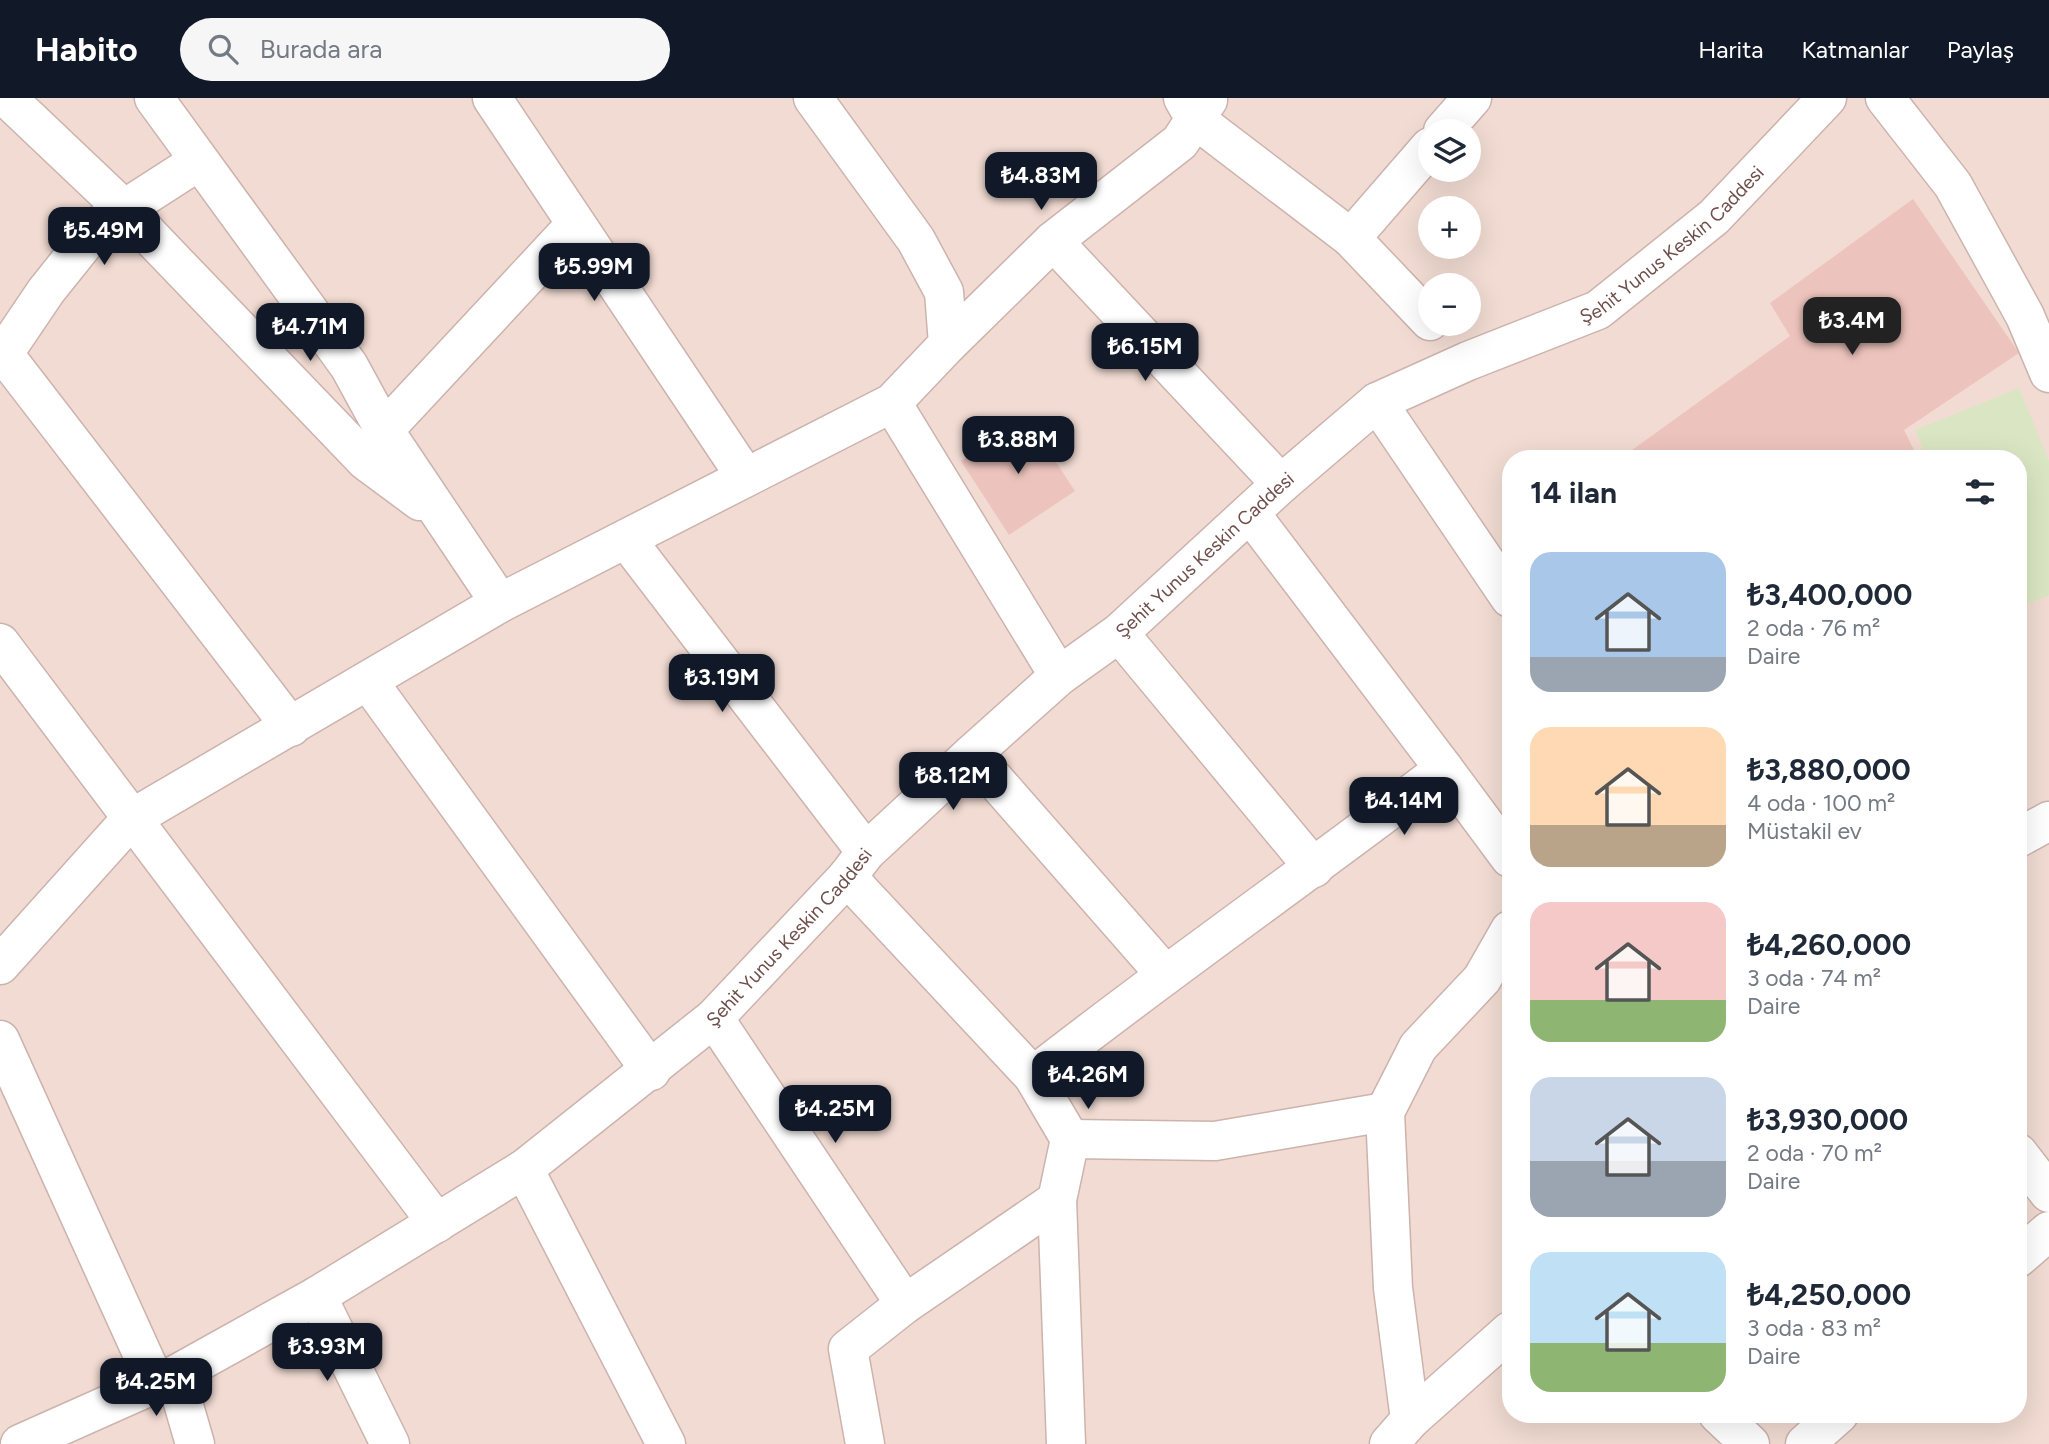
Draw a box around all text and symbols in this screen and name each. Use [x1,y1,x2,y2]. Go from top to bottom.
search box [180,18,670,81]
text: Habito [35,30,138,69]
icon: search [204,30,242,68]
text: Burada ara [260,33,382,65]
text: Harita [1698,35,1763,64]
text: Katmanlar [1801,35,1909,64]
text: Paylaş [1947,35,2014,64]
map controls [1418,119,1481,336]
button: layers [1418,119,1481,182]
pin: ₺4.83M [984,152,1098,212]
text: ₺4.83M [1001,161,1081,189]
street label: Şehit Yunus Keskin Caddesi [1576,161,1769,328]
button: + [1418,196,1481,259]
pin: ₺5.49M [47,208,161,267]
text: ₺5.49M [64,216,144,244]
pin: ₺5.99M [537,244,651,303]
text: ₺5.99M [555,252,633,280]
button: − [1418,273,1481,336]
pin: ₺3.4M [1803,298,1901,357]
pin: ₺4.71M [253,303,367,363]
text: ₺3.4M [1819,306,1885,334]
text: ₺4.71M [272,312,348,340]
pin: ₺6.15M [1088,324,1202,383]
text: ₺6.15M [1108,332,1182,360]
pin: ₺3.88M [961,416,1075,476]
text: ₺3.88M [978,425,1058,453]
street label: Şehit Yunus Keskin Caddesi [1111,467,1299,643]
icon: filters [1961,473,1999,511]
text: 14 ilan [1530,474,1617,511]
text: ₺3,400,000 [1747,576,1912,613]
icon: home [1586,580,1670,664]
text: 2 oda · 76 m² [1747,614,1880,642]
text: Daire [1747,642,1800,670]
pin: ₺3.19M [665,654,779,714]
text: ₺3.19M [685,663,759,691]
text: ₺3,880,000 [1747,751,1911,788]
pin: ₺8.12M [896,752,1010,812]
icon: home [1586,755,1670,839]
text: ₺8.12M [915,761,991,789]
pin: ₺4.14M [1347,778,1461,837]
text: ₺4.14M [1365,786,1443,814]
text: 4 oda · 100 m² [1747,789,1895,817]
text: Müstakil ev [1747,817,1862,845]
street label: Şehit Yunus Keskin Caddesi [702,844,877,1032]
text: ₺4,260,000 [1747,926,1911,963]
icon: home [1586,930,1670,1014]
text: 3 oda · 74 m² [1747,964,1881,992]
text: Daire [1747,992,1800,1020]
pin: ₺4.26M [1031,1052,1145,1111]
text: ₺4.26M [1048,1060,1128,1088]
pin: ₺4.25M [778,1086,892,1145]
text: ₺4.25M [795,1094,875,1122]
text: ₺3,930,000 [1747,1101,1908,1138]
icon: home [1586,1105,1670,1189]
text: 2 oda · 70 m² [1747,1139,1882,1167]
text: Daire [1747,1167,1800,1195]
text: ₺4,250,000 [1747,1276,1911,1313]
icon: home [1586,1280,1670,1364]
text: 3 oda · 83 m² [1747,1314,1881,1342]
pin: ₺3.93M [270,1324,384,1383]
text: ₺3.93M [288,1332,366,1360]
text: Daire [1747,1342,1800,1370]
pin: ₺4.25M [99,1358,213,1418]
text: ₺4.25M [116,1367,196,1395]

